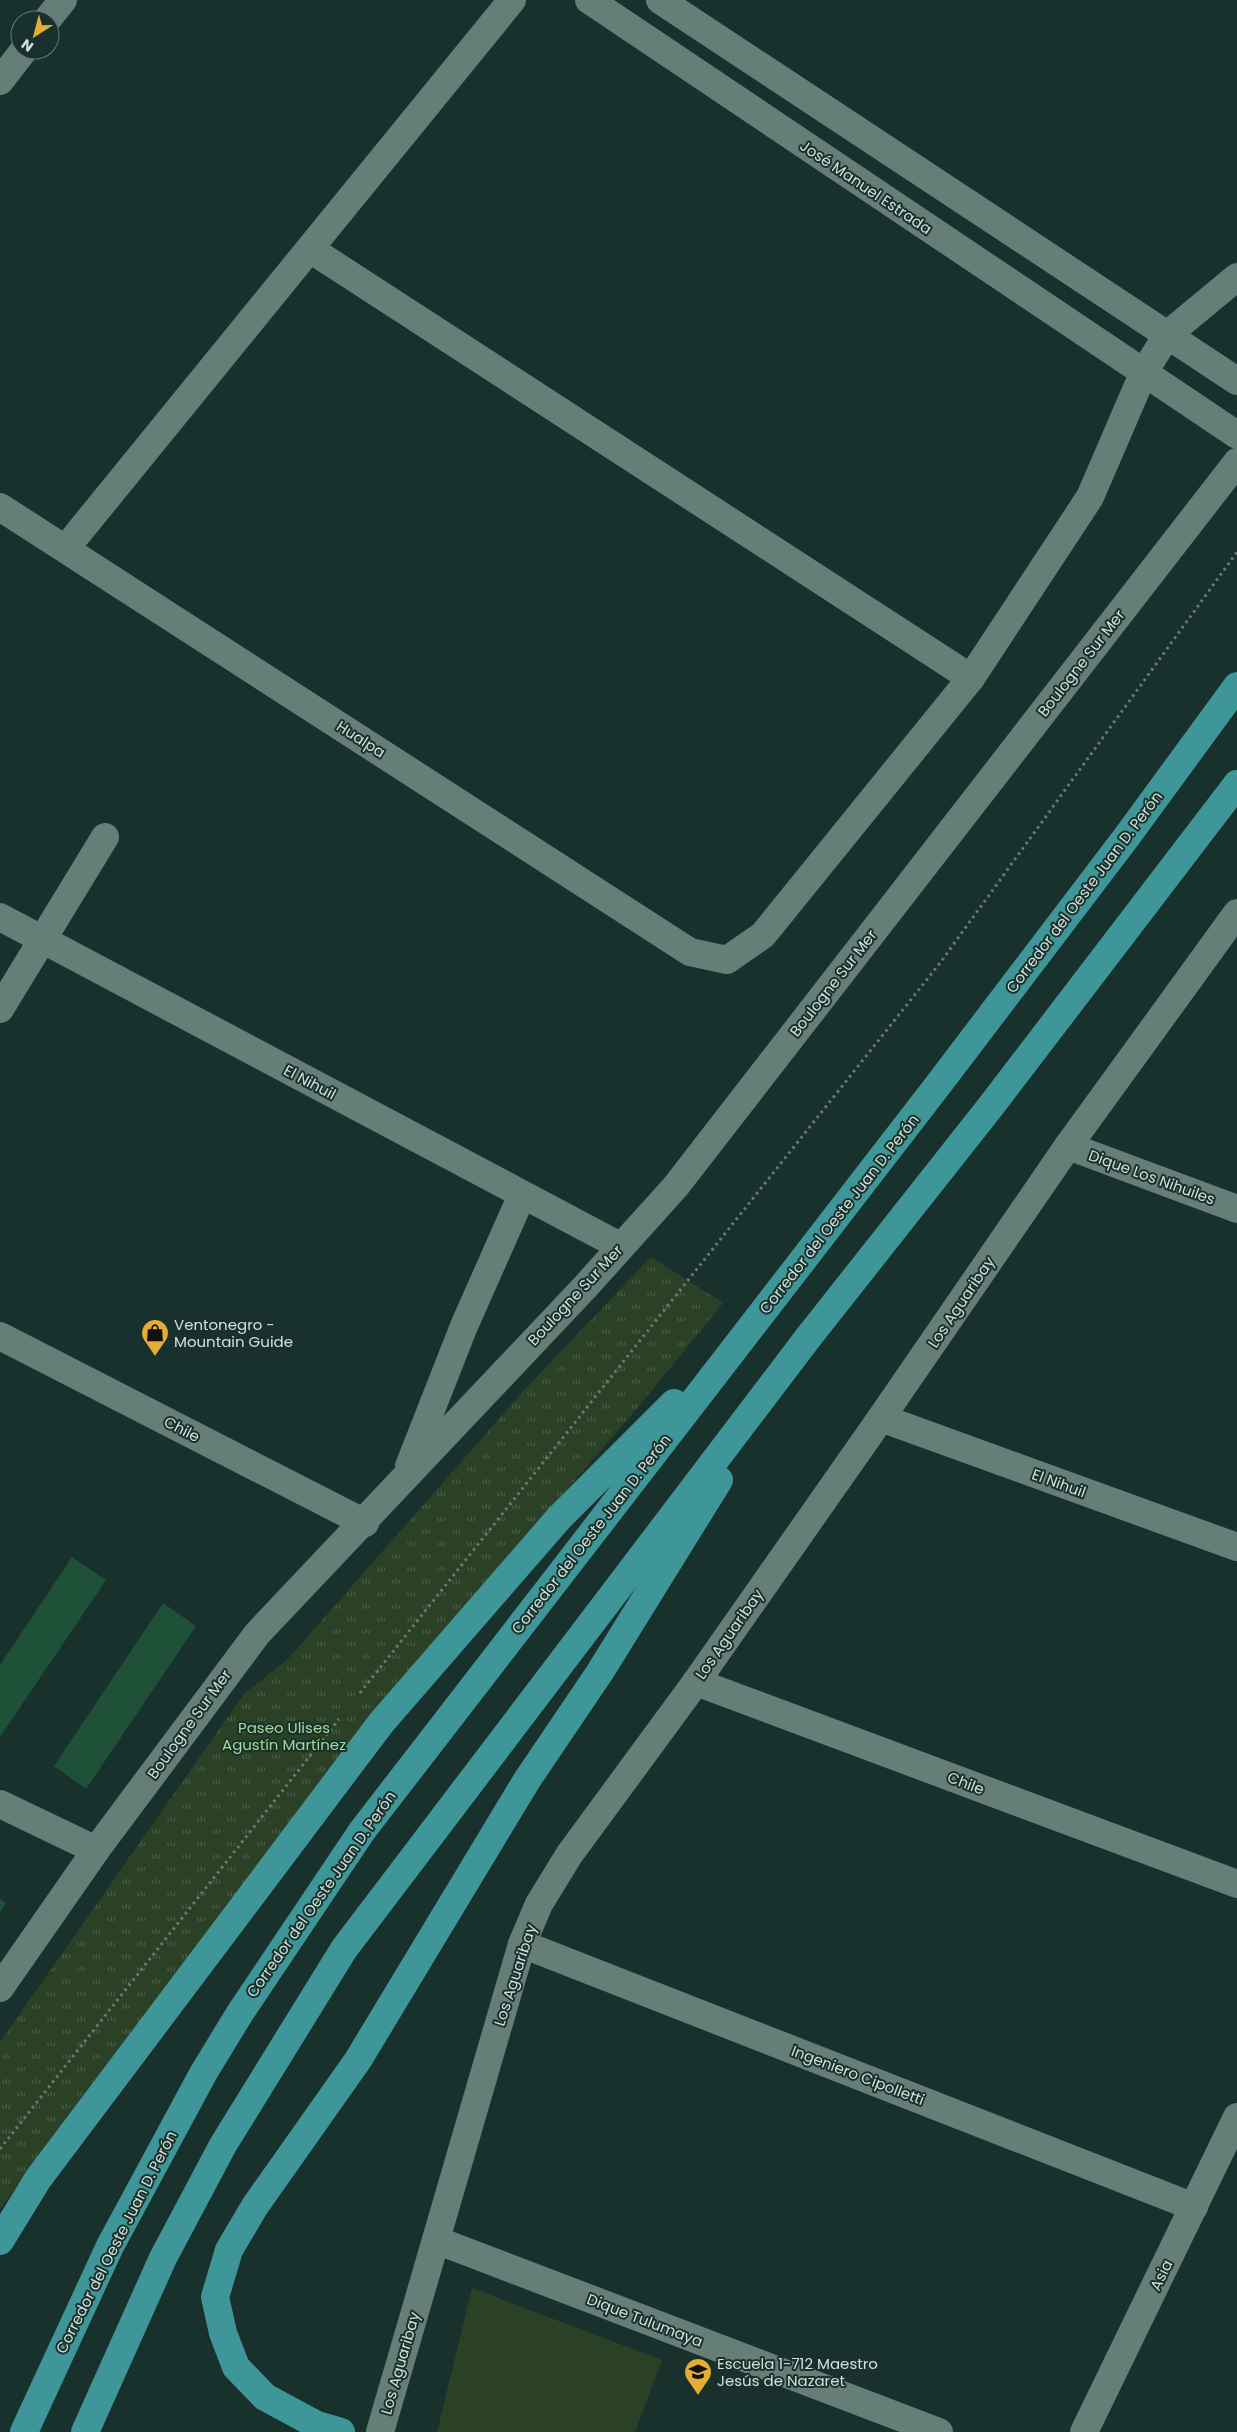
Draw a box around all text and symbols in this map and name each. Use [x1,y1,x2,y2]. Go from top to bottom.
north arrow [10,10,60,60]
text: N [17,34,37,57]
street label: José Manuel Estrada [796,135,936,239]
street label: Boulogne Sur Mer [1033,605,1130,721]
street label: Hualpa [333,715,389,763]
street label: Corredor del Oeste Juan D. Perón [1001,787,1167,997]
street label: Boulogne Sur Mer [785,925,882,1041]
street label: El Nihuil [280,1060,340,1104]
street label: Corredor del Oeste Juan D. Perón [754,1110,924,1318]
street label: Dique Los Nihuiles [1086,1144,1218,1210]
street label: Boulogne Sur Mer [523,1240,627,1350]
street label: Los Aguaribay [923,1252,1000,1352]
place label: Ventonegro - Mountain Guide [174,1314,293,1352]
shop icon: Ventonegro - Mountain Guide [140,1318,170,1357]
street label: Chile [160,1411,204,1447]
street label: Corredor del Oeste Juan D. Perón [506,1430,676,1638]
street label: El Nihuil [1029,1464,1089,1502]
street label: Los Aguaribay [690,1584,768,1683]
street label: Boulogne Sur Mer [142,1665,236,1783]
park label: Paseo Ulises Agustín Martínez [222,1717,346,1755]
street label: Chile [945,1766,987,1800]
street label: Corredor del Oeste Juan D. Perón [241,1787,401,2001]
street label: Los Aguaribay [489,1921,542,2029]
street label: Ingeniero Cipolletti [788,2040,928,2110]
street label: Corredor del Oeste Juan D. Perón [50,2127,182,2357]
street label: Asia [1145,2256,1177,2294]
street label: Dique Tulumaya [584,2288,706,2352]
street label: Los Aguaribay [375,2309,425,2417]
place label: Escuela 1-712 Maestro Jesús de Nazaret [717,2353,878,2391]
school or university icon: Escuela 1-712 Maestro Jesús de Nazaret [683,2357,713,2396]

